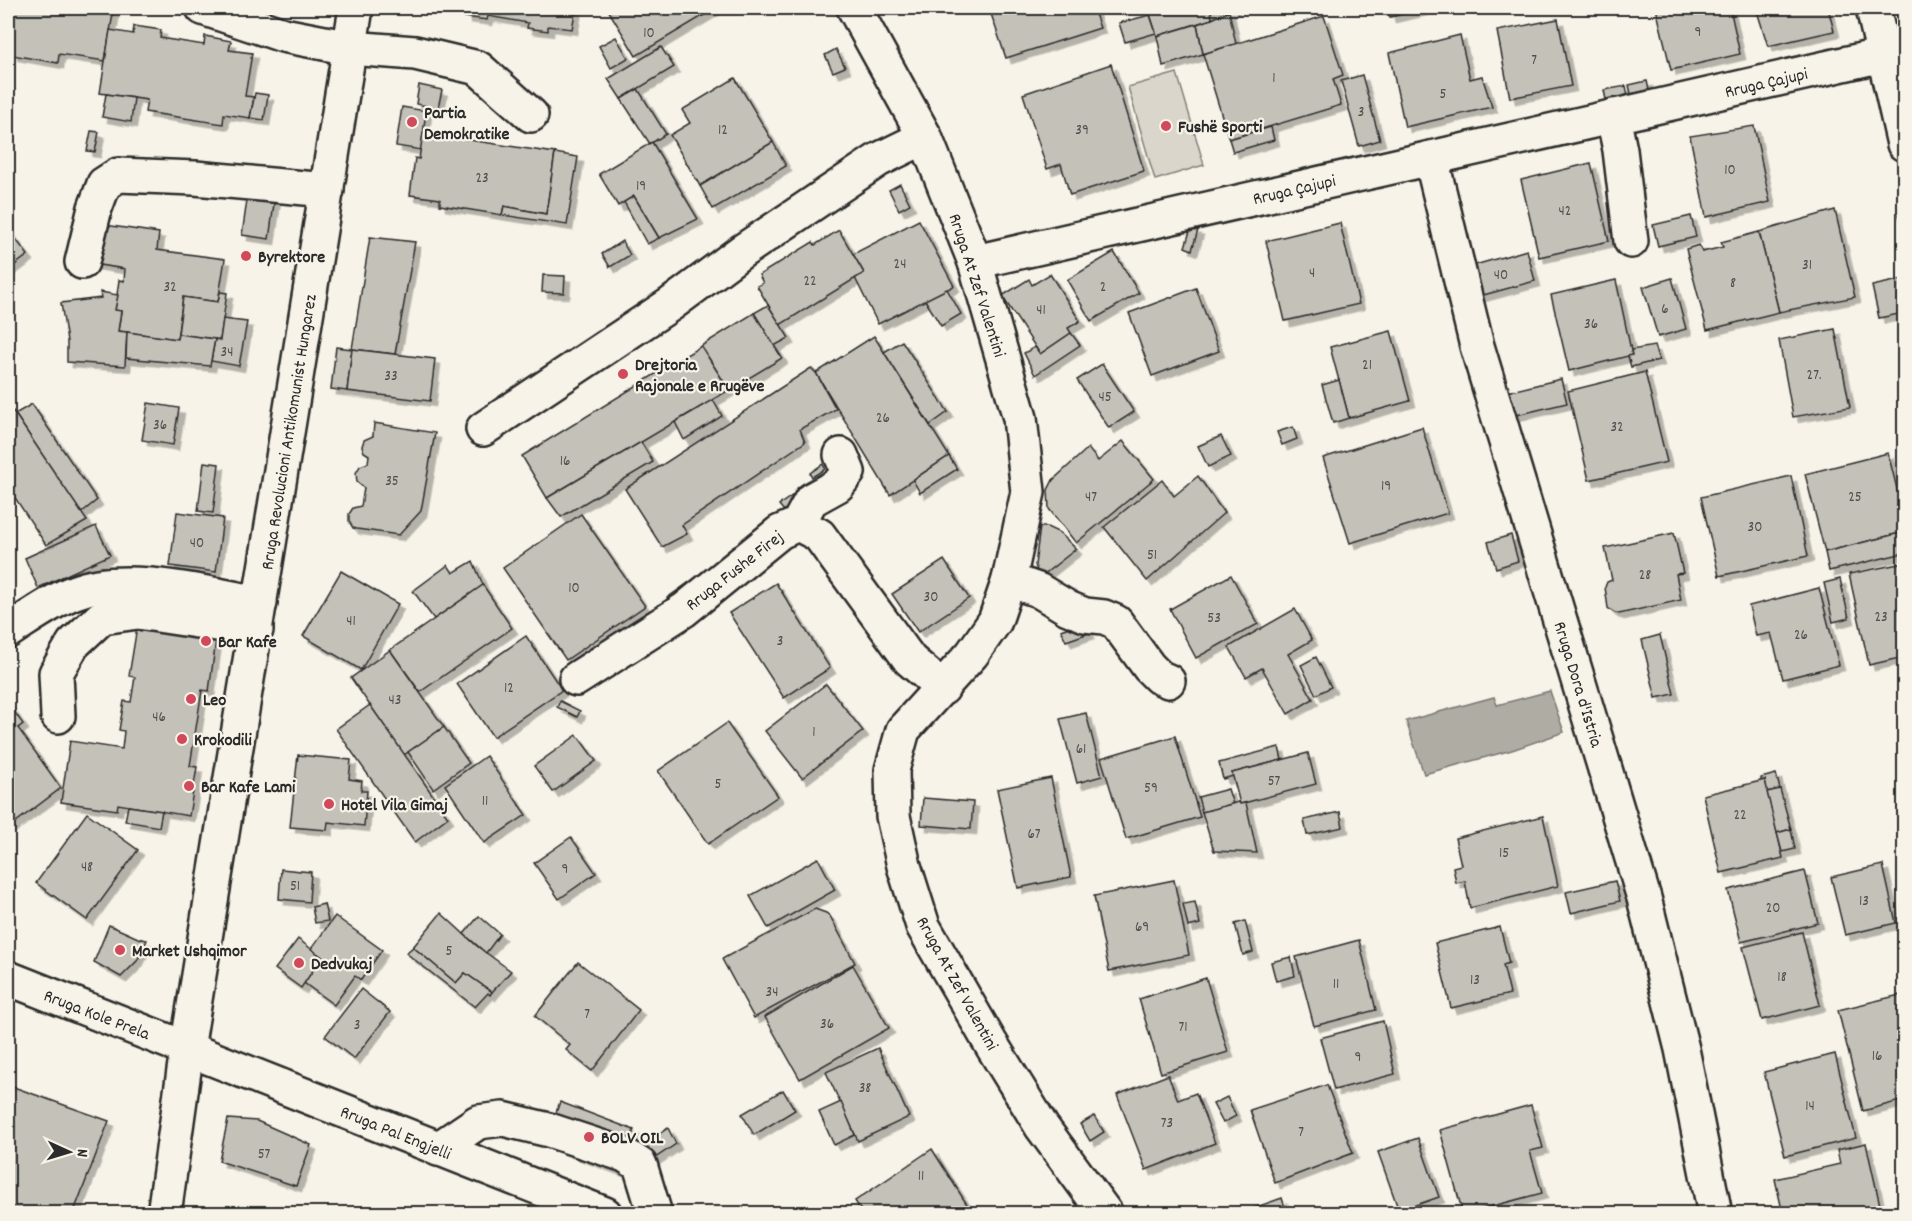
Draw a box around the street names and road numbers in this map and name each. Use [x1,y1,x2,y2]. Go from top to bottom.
street label: Rruga Çajupi [1723,63,1811,106]
street label: Rruga Çajupi [1251,170,1339,213]
street label: Rruga At Zef Valentini [941,211,1011,361]
street label: Rruga Revolucioni Antikomunist Hungarez [256,293,325,572]
street label: Rruga Fushe Firej [681,526,790,618]
street label: Rruga Dora d'Istria [1546,619,1608,751]
street label: Rruga At Zef Valentini [909,913,1003,1056]
street label: Rruga Kole Prela [39,985,153,1048]
street label: Rruga Pal Engjelli [336,1101,454,1168]

